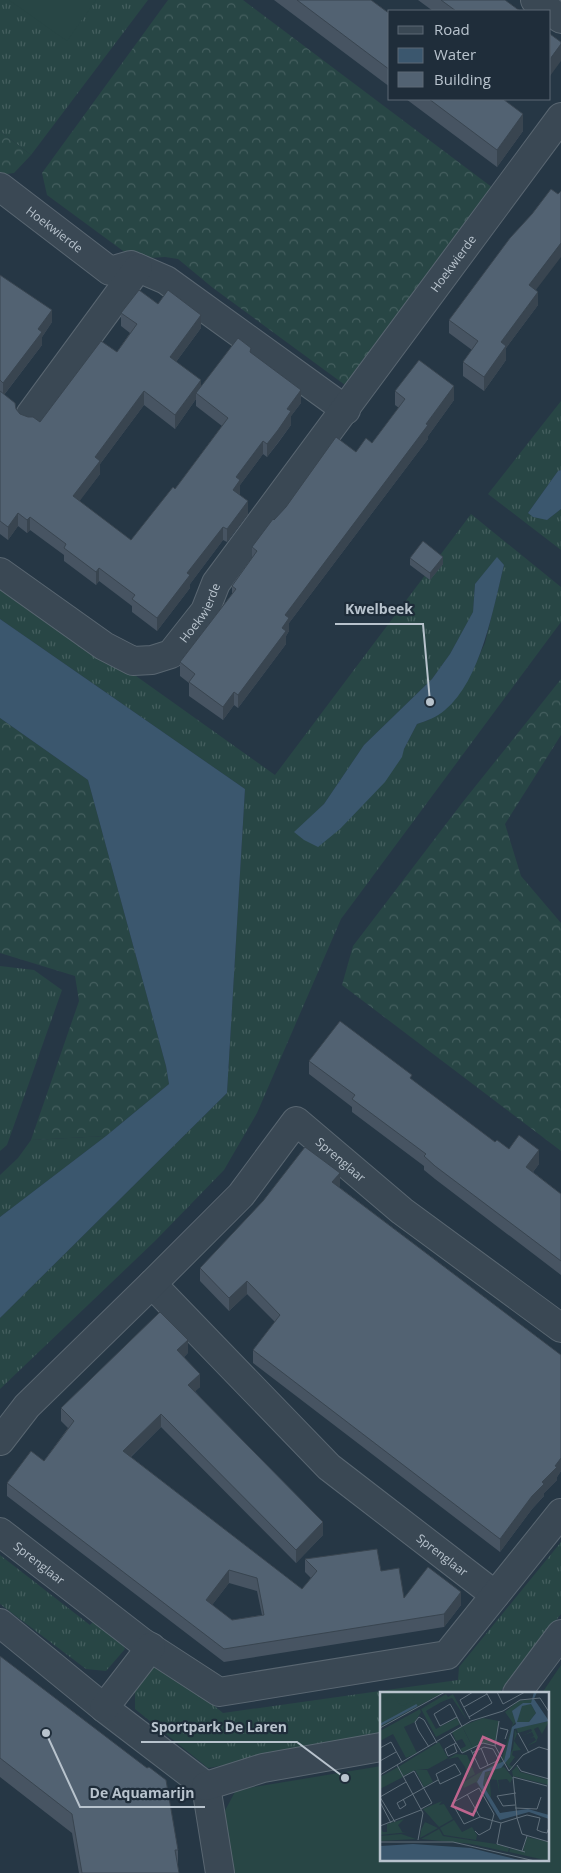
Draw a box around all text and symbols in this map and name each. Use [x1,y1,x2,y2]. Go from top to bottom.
legend [388,10,551,100]
text: Road [434,19,470,39]
text: Water [434,44,476,64]
text: Building [434,69,491,89]
street label: Hoekwierde [23,202,87,256]
street label: Hoekwierde [426,231,480,295]
street label: Hoekwierde [175,580,224,646]
callout: Kwelbeek [335,595,423,624]
text: Kwelbeek [345,599,413,618]
street label: Sprenglaar [312,1133,370,1185]
street label: Sprenglaar [413,1529,472,1580]
street label: Sprenglaar [10,1537,69,1588]
inset map [380,1692,548,1860]
callout: Sportpark De Laren [141,1713,297,1742]
text: Sportpark De Laren [151,1717,287,1736]
callout: De Aquamarijn [80,1778,205,1807]
text: De Aquamarijn [90,1783,194,1802]

